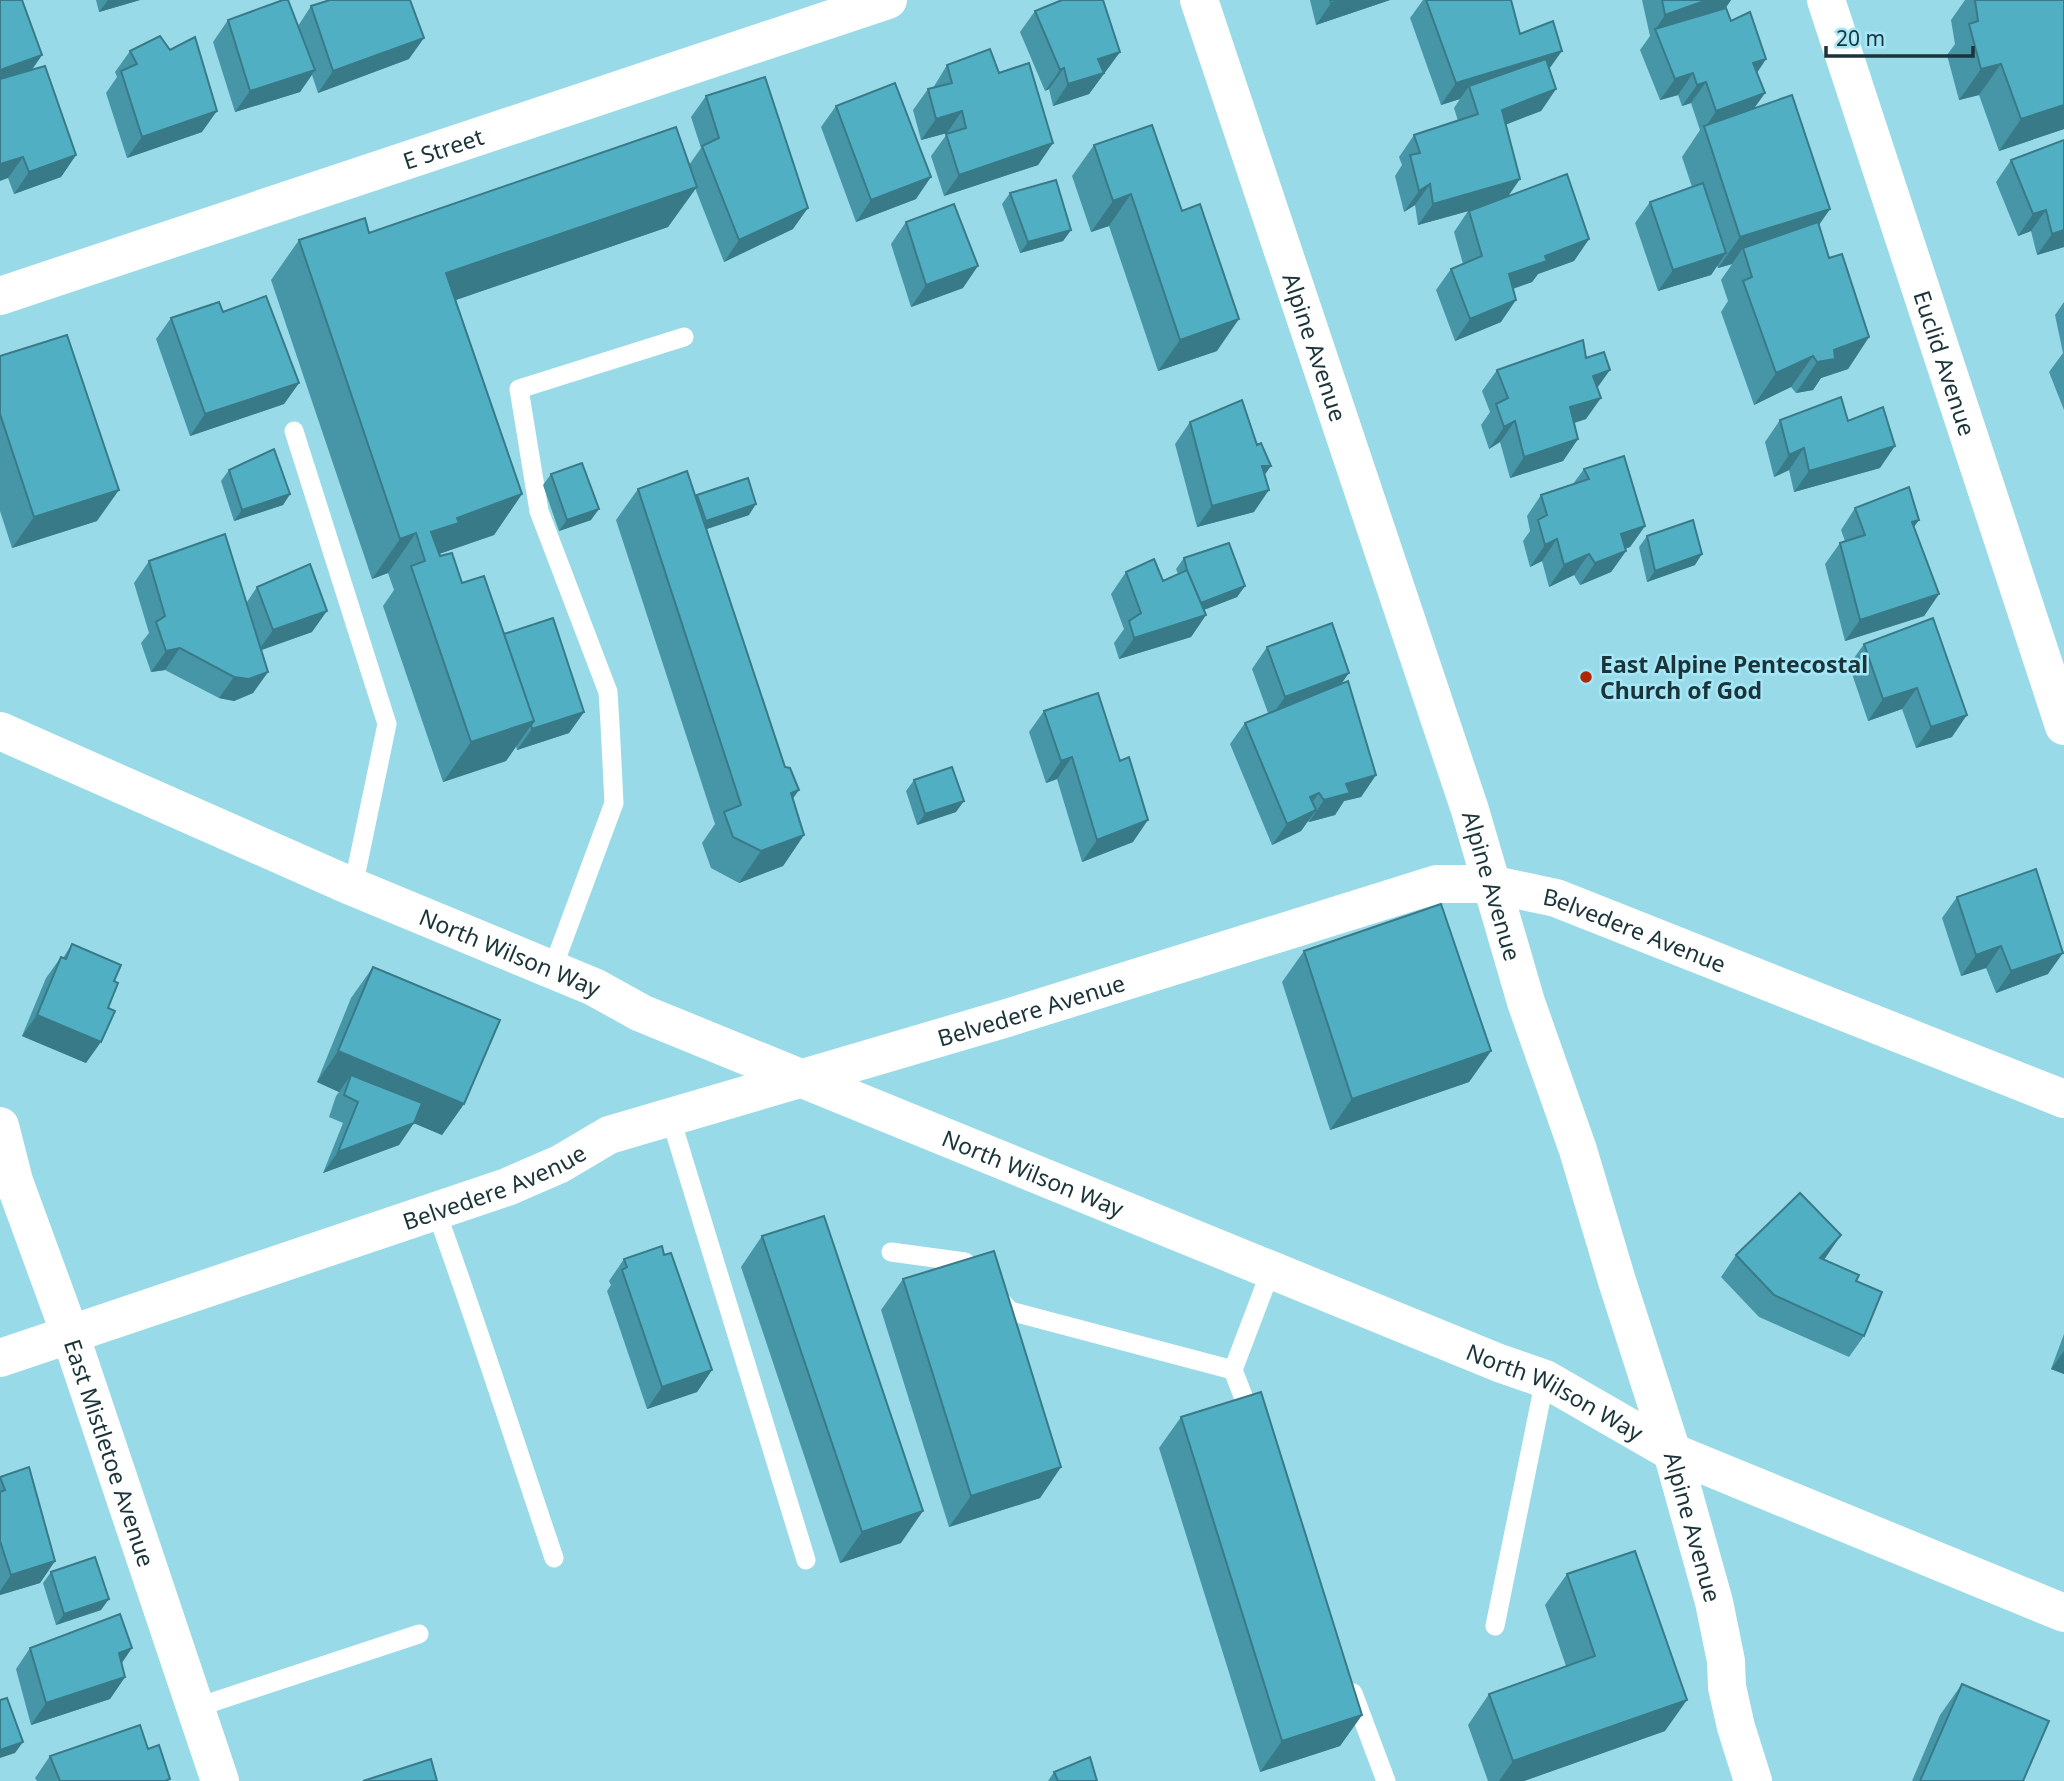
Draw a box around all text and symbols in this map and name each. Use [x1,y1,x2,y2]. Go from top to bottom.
scale bar [1826,14,1973,58]
text: 20 m [1836,24,1885,52]
street label: E Street [399,120,487,177]
street label: Alpine Avenue [1275,269,1355,426]
street label: Euclid Avenue [1906,286,1984,440]
place label: East Alpine Pentecostal Church of God [1600,648,1868,706]
marker: East Alpine Pentecostal Church of God [1578,669,1594,685]
street label: Alpine Avenue [1455,807,1529,964]
street label: Belvedere Avenue [1540,880,1731,980]
street label: North Wilson Way [415,900,606,1004]
street label: Belvedere Avenue [934,966,1129,1054]
street label: North Wilson Way [937,1122,1129,1224]
street label: Belvedere Avenue [398,1136,592,1237]
street label: East Mistletoe Avenue [57,1335,163,1571]
street label: North Wilson Way [1462,1335,1649,1448]
street label: Alpine Avenue [1657,1448,1729,1606]

